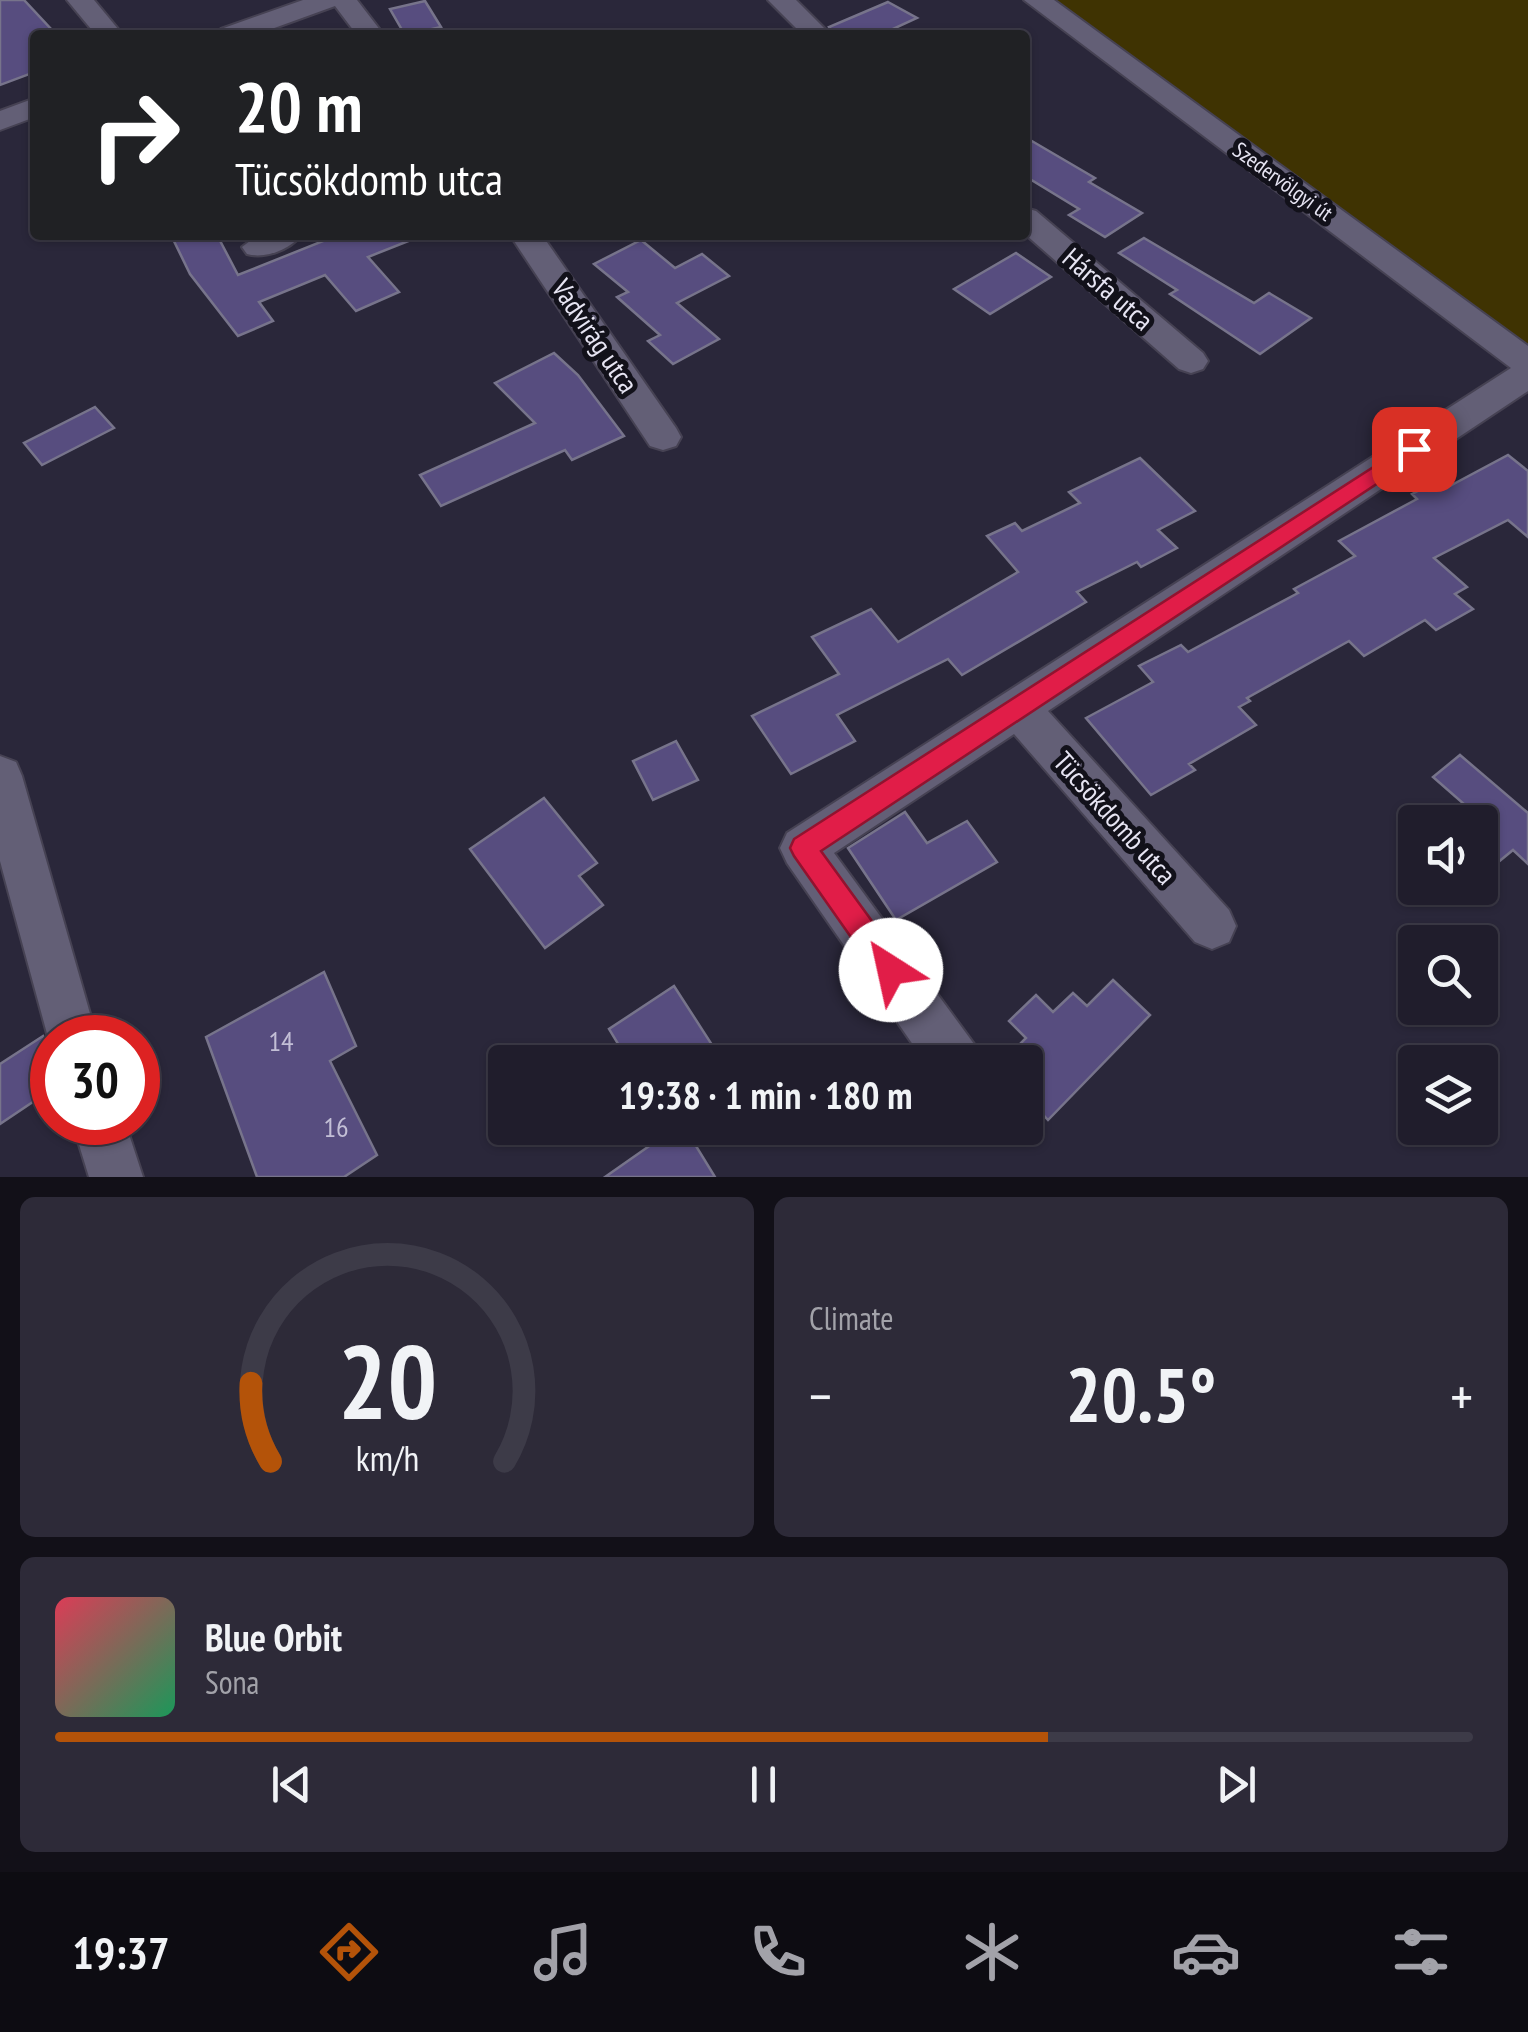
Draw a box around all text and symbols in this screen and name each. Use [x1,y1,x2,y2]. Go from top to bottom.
text: 20 m [235,61,363,151]
icon: right [70,70,200,200]
street label: Szedervölgyi út [1228,135,1338,227]
text: Tücsökdomb utca [235,149,503,207]
street label: Hársfa utca [1055,239,1161,338]
street label: Vadvirág utca [543,271,647,400]
pin [1372,407,1457,492]
icon: arrive [1387,422,1442,477]
street label: Tücsökdomb utca [1046,743,1185,892]
map controls [1398,805,1498,1145]
button: sound [1398,805,1498,905]
position arrow [839,918,943,1022]
button: search [1398,925,1498,1025]
speed limit sign: 30 [30,1015,160,1145]
house number: 14 [268,1022,294,1059]
button: layers [1398,1045,1498,1145]
text: 19:38 · 1 min · 180 m [619,1070,912,1119]
house number: 16 [323,1108,349,1145]
text: Climate [809,1297,893,1339]
text: 20 [337,1313,437,1448]
text: 20.5° [1066,1346,1216,1443]
text: − [809,1360,832,1431]
text: + [1450,1360,1473,1431]
text: km/h [355,1435,419,1481]
text: Blue Orbit [205,1612,342,1661]
text: Sona [205,1661,259,1703]
icon: previous [264,1757,319,1812]
icon: pause [736,1757,791,1812]
icon: next [1209,1757,1264,1812]
icon: directions [314,1917,384,1987]
icon: music [528,1917,598,1987]
icon: phone [743,1917,813,1987]
icon: climate [957,1917,1027,1987]
icon: car [1171,1917,1241,1987]
icon: filters [1386,1917,1456,1987]
text: 19:37 [72,1923,170,1981]

